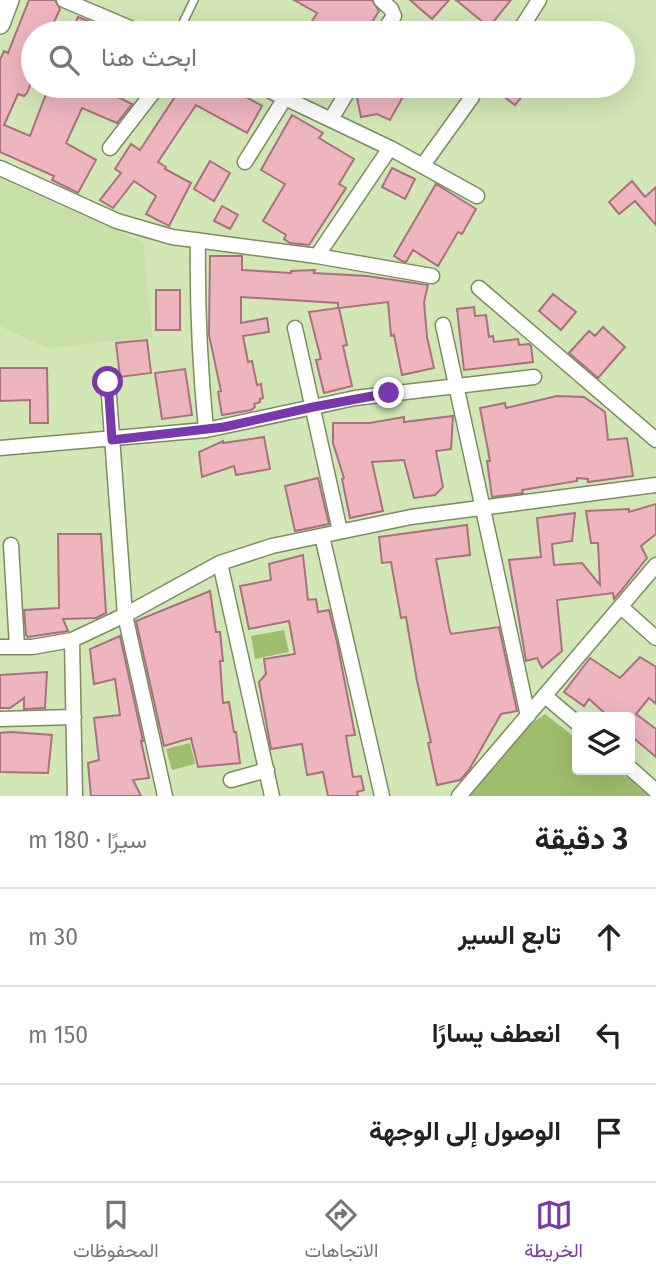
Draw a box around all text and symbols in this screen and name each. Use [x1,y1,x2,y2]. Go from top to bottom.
search box [21,21,635,98]
icon: search [45,41,83,79]
text: ابحث هنا [101,42,197,73]
route start [92,366,123,397]
route end [373,377,404,408]
map controls [572,712,635,775]
button: layers [572,712,635,775]
text: 3 دقيقة [535,821,628,857]
text: سيرًا · 180 m [28,826,147,854]
icon: ahead [590,918,628,956]
text: تابع السير [458,920,561,951]
text: 30 m [28,923,78,951]
icon: left [590,1016,628,1054]
text: انعطف يسارًا [432,1018,561,1049]
text: 150 m [28,1021,88,1049]
icon: arrive [590,1114,628,1152]
text: الوصول إلى الوجهة [369,1116,561,1147]
tab: المحفوظات [73,1196,159,1267]
tab: الاتجاهات [305,1196,378,1267]
tab: الخريطة [524,1196,583,1267]

